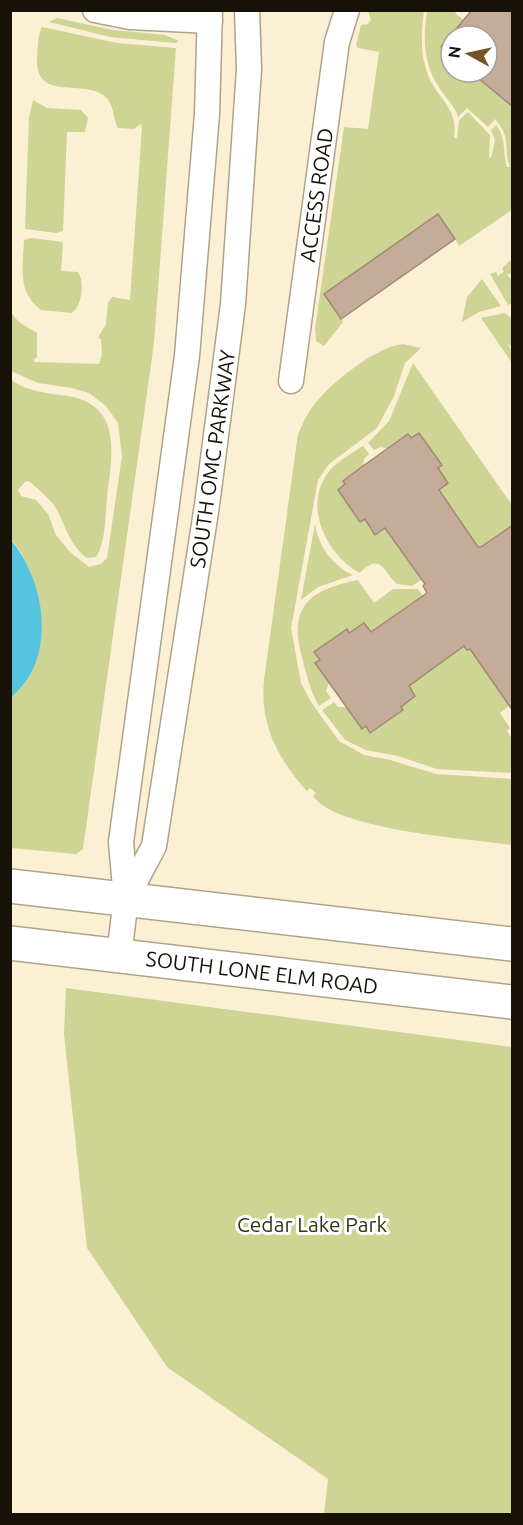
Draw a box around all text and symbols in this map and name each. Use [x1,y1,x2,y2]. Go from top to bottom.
north arrow [439,24,499,84]
text: N [444,45,464,59]
street label: ACCESS ROAD [295,126,337,264]
street label: SOUTH OMC PARKWAY [185,348,239,570]
street label: SOUTH LONE ELM ROAD [144,946,380,998]
park label: Cedar Lake Park [237,1212,387,1236]

